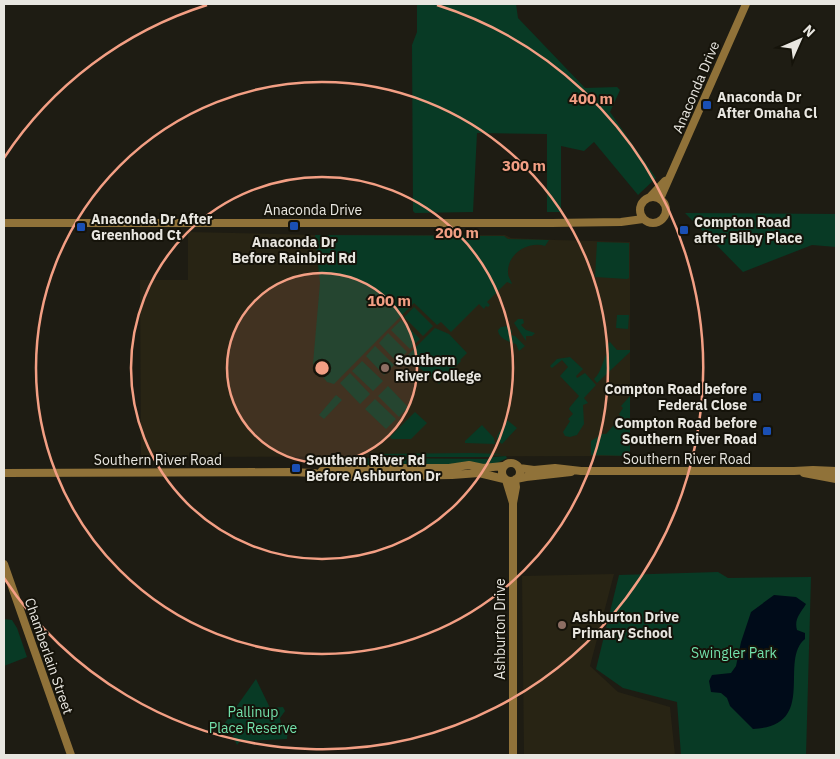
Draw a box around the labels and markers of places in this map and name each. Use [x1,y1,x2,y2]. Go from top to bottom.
place label: Anaconda Dr After Omaha Cl [717,88,817,122]
marker: Anaconda Dr After Omaha Cl [701,99,713,111]
place label: Anaconda Dr After Greenhood Ct [91,210,213,244]
place label: Compton Road after Bilby Place [694,213,802,247]
marker: Anaconda Dr Before Rainbird Rd [288,220,300,232]
marker: Anaconda Dr After Greenhood Ct [75,221,87,233]
marker: Compton Road after Bilby Place [678,224,690,236]
place label: Anaconda Dr Before Rainbird Rd [232,233,356,267]
place label: Southern River College [395,351,482,385]
centre of rings [313,359,331,377]
marker: Southern River College [379,362,391,374]
place label: Compton Road before Federal Close [605,380,747,414]
marker: Compton Road before Federal Close [751,391,763,403]
place label: Compton Road before Southern River Road [615,414,757,448]
marker: Compton Road before Southern River Road [761,425,773,437]
place label: Southern River Rd Before Ashburton Dr [306,451,441,485]
marker: Southern River Rd Before Ashburton Dr [290,462,302,474]
place label: Ashburton Drive Primary School [572,608,679,642]
marker: Ashburton Drive Primary School [556,619,568,631]

